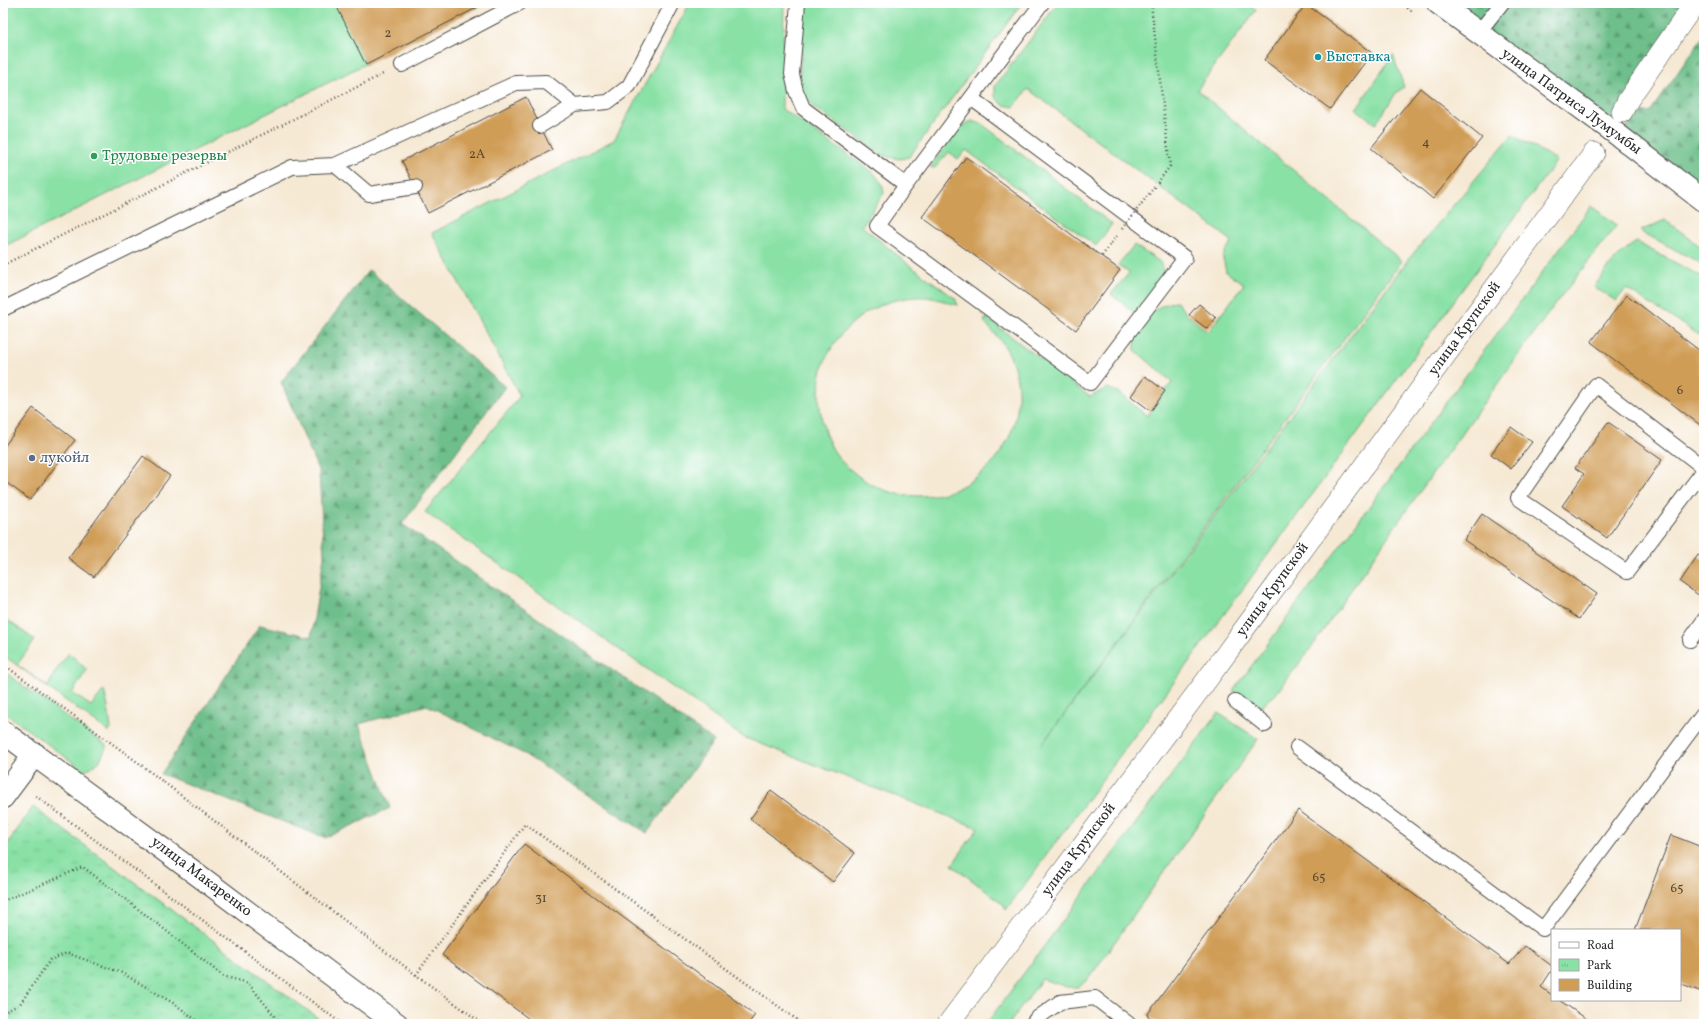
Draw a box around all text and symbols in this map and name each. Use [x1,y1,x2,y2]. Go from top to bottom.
house number: 2 [385,25,392,43]
street label: улица Патриса Лумумбы [1496,44,1646,160]
place label: Выставка [1326,47,1391,68]
marker: Выставка [1313,52,1323,62]
house number: 4 [1422,134,1430,152]
place label: Трудовые резервы [102,146,228,167]
house number: 2А [469,146,485,164]
marker: Трудовые резервы [89,151,99,161]
street label: улица Крупской [1424,278,1506,380]
house number: 6 [1677,382,1684,400]
place label: лукойл [40,448,89,469]
marker: лукойл [27,453,37,463]
street label: улица Крупской [1232,539,1314,641]
street label: улица Крупской [1037,799,1121,901]
street label: улица Макаренко [146,832,256,922]
house number: 65 [1313,869,1325,887]
house number: 65 [1671,880,1683,898]
house number: 31 [535,890,547,908]
legend [1551,929,1681,1001]
text: Road [1587,938,1614,954]
text: Park [1587,958,1612,974]
text: Building [1587,978,1632,994]

